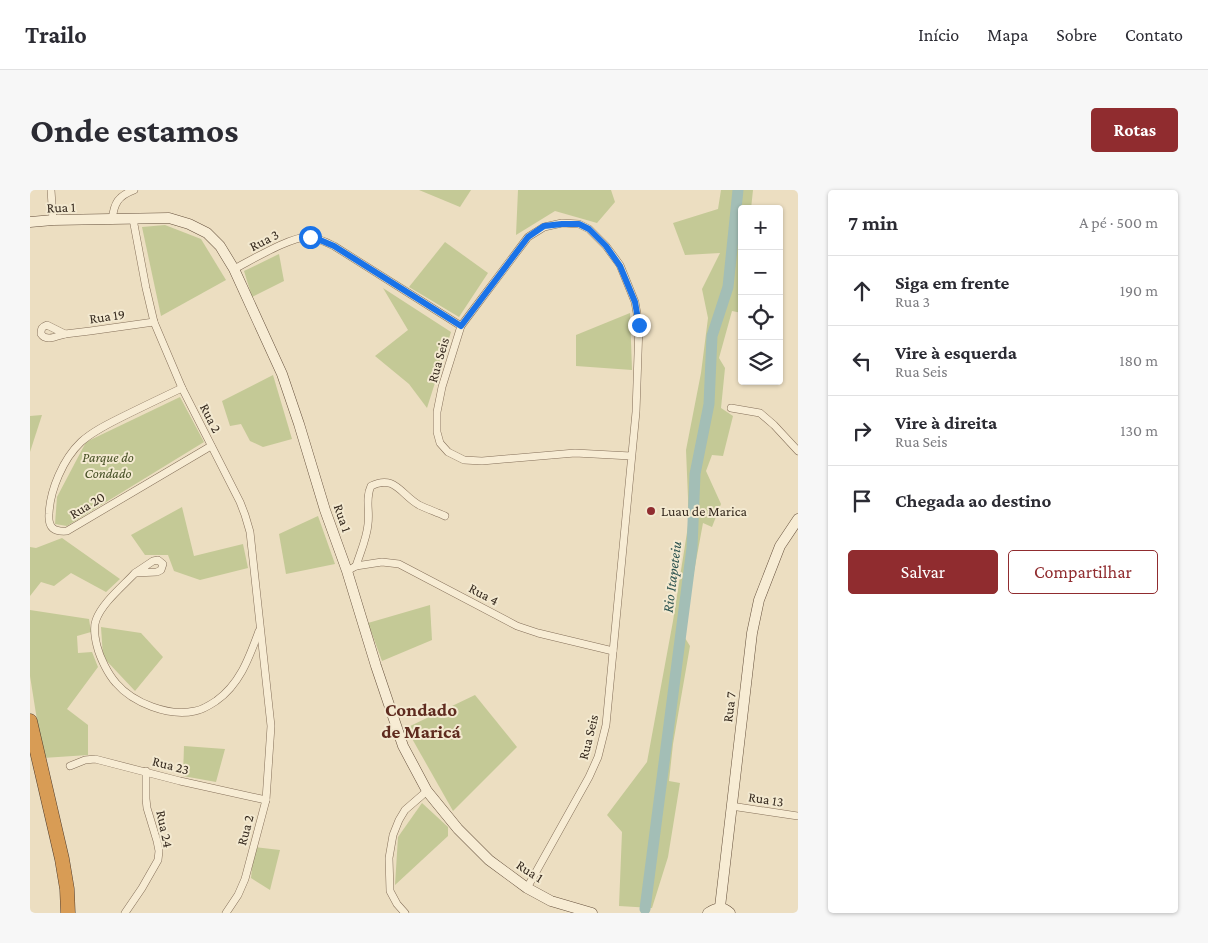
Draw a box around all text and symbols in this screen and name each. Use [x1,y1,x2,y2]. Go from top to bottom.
text: Trailo [25,21,87,48]
text: Início [918,25,959,45]
text: Mapa [987,25,1028,45]
text: Sobre [1056,25,1097,45]
text: Contato [1125,25,1183,45]
button: Rotas [1091,108,1178,152]
text: Onde estamos [30,111,239,150]
street label: Rua 1 [46,198,76,215]
map controls [738,205,783,385]
button: + [738,205,783,250]
text: 7 min [848,211,898,235]
text: A pé · 500 m [1079,214,1158,231]
street label: Rua 3 [247,226,281,254]
route start [299,226,322,249]
button: − [738,250,783,295]
text: Siga em frente [895,272,1009,293]
icon: ahead [848,277,876,305]
text: 190 m [1120,282,1158,299]
text: Rua 3 [895,293,930,310]
button: locate [738,295,783,340]
street label: Rua 19 [88,306,126,326]
route end [628,314,651,337]
street label: Rua Seis [424,336,452,384]
button: layers [738,340,783,385]
text: Vire à esquerda [895,342,1017,363]
icon: left [848,347,876,375]
text: 180 m [1119,352,1158,369]
text: Rua Seis [895,363,948,380]
street label: Rua 2 [197,401,225,436]
text: Vire à direita [895,412,997,433]
icon: right [848,417,876,445]
text: 130 m [1120,422,1158,439]
text: Rua Seis [895,433,948,450]
park label: Parque do Condado [82,449,134,481]
icon: arrive [848,487,876,515]
street label: Rua 20 [66,488,108,522]
text: Chegada ao destino [895,490,1051,511]
street label: Rua 1 [331,502,355,535]
place label: Luau de Marica [661,503,748,519]
marker: Luau de Marica [645,505,657,517]
water label: Rio Itapeteiu [660,540,685,614]
button: Salvar [848,550,998,594]
button: Compartilhar [1008,550,1158,594]
street label: Rua 4 [466,580,502,608]
street label: Rua 7 [719,690,739,723]
district label: Condado de Maricá [381,699,462,742]
street label: Rua Seis [575,713,601,761]
street label: Rua 23 [151,752,191,778]
street label: Rua 13 [747,788,785,810]
street label: Rua 24 [153,809,177,849]
street label: Rua 2 [233,813,257,847]
street label: Rua 1 [514,856,547,886]

